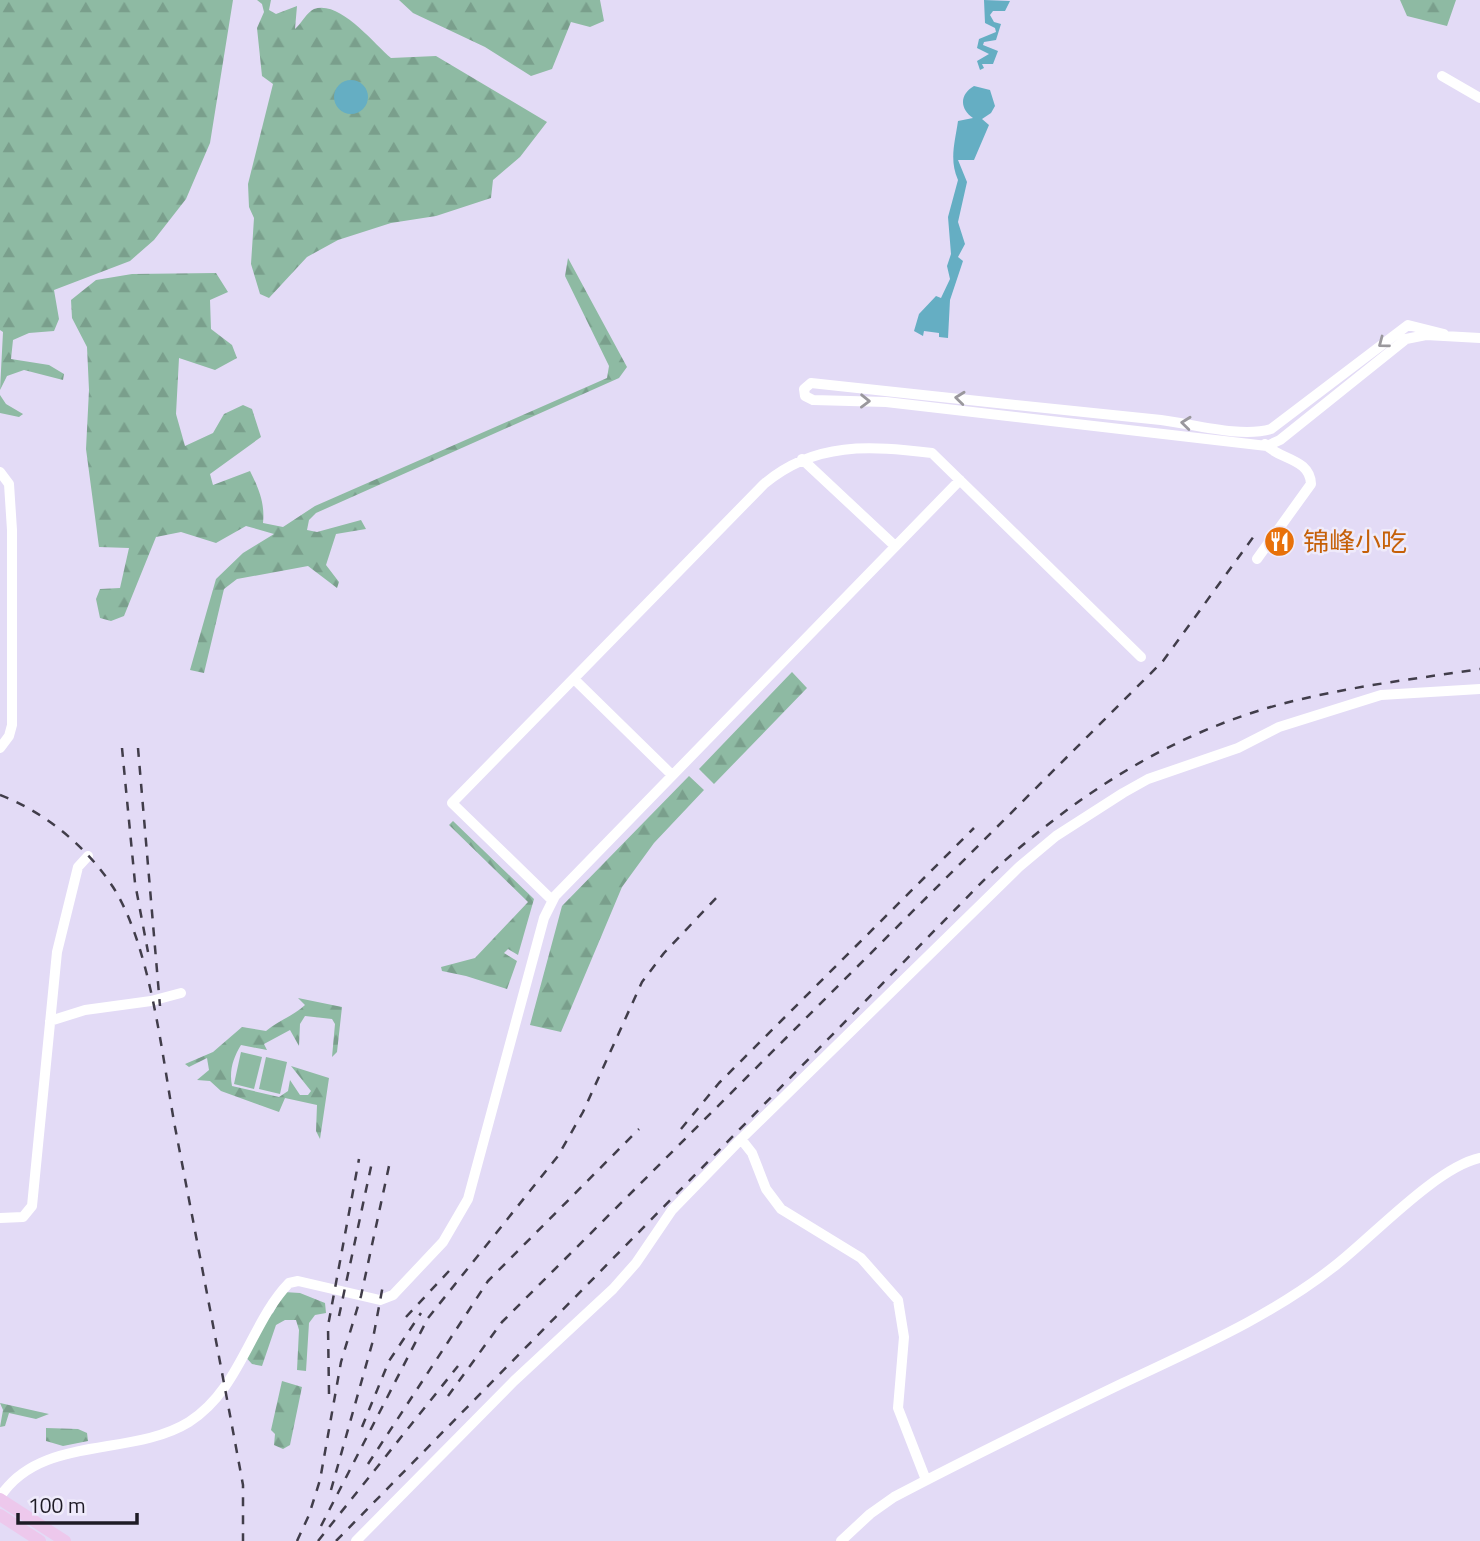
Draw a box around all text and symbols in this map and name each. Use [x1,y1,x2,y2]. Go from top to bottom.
one-way arrow [1378,334,1391,347]
one-way arrow [954,391,966,406]
one-way arrow [861,393,871,409]
one-way arrow [1180,416,1191,431]
place label: 锦峰小吃 [1303,522,1407,561]
restaurant icon: 锦峰小吃 [1263,524,1297,558]
scale bar [18,1482,136,1526]
text: 100 m [28,1489,85,1521]

